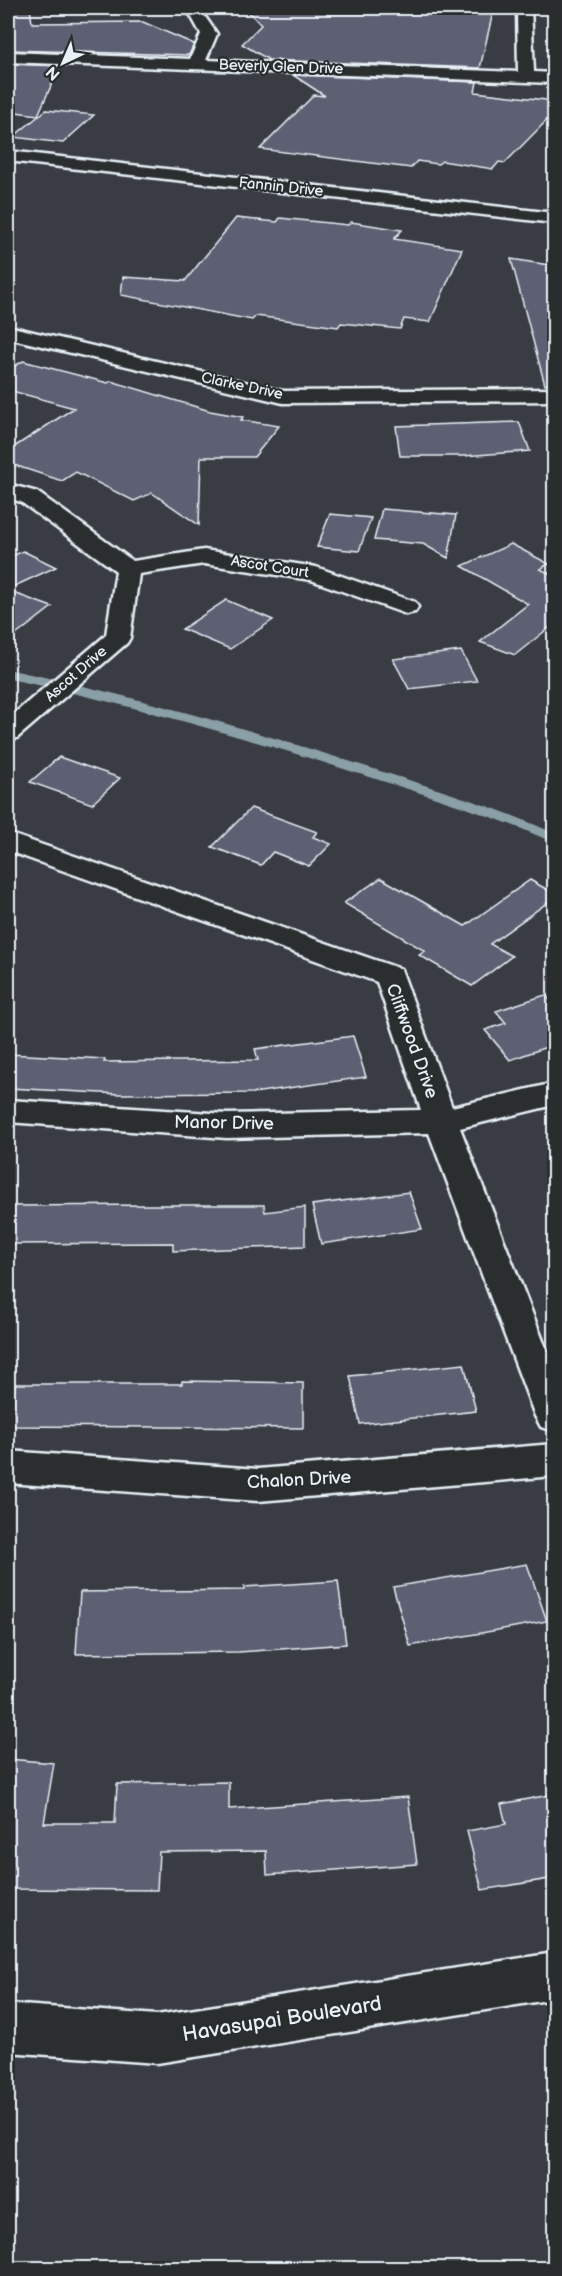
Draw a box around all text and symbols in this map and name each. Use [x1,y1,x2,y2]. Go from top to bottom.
north arrow [33,33,93,93]
street label: Beverly Glen Drive [218,55,344,79]
text: N [43,62,65,84]
street label: Fannin Drive [238,173,324,201]
street label: Clarke Drive [199,368,285,404]
street label: Ascot Court [230,551,311,583]
street label: Ascot Drive [41,642,111,706]
street label: Cliffwood Drive [381,981,443,1102]
street label: Manor Drive [174,1112,274,1134]
street label: Chalon Drive [246,1467,352,1493]
street label: Havasupai Boulevard [181,1991,383,2047]

